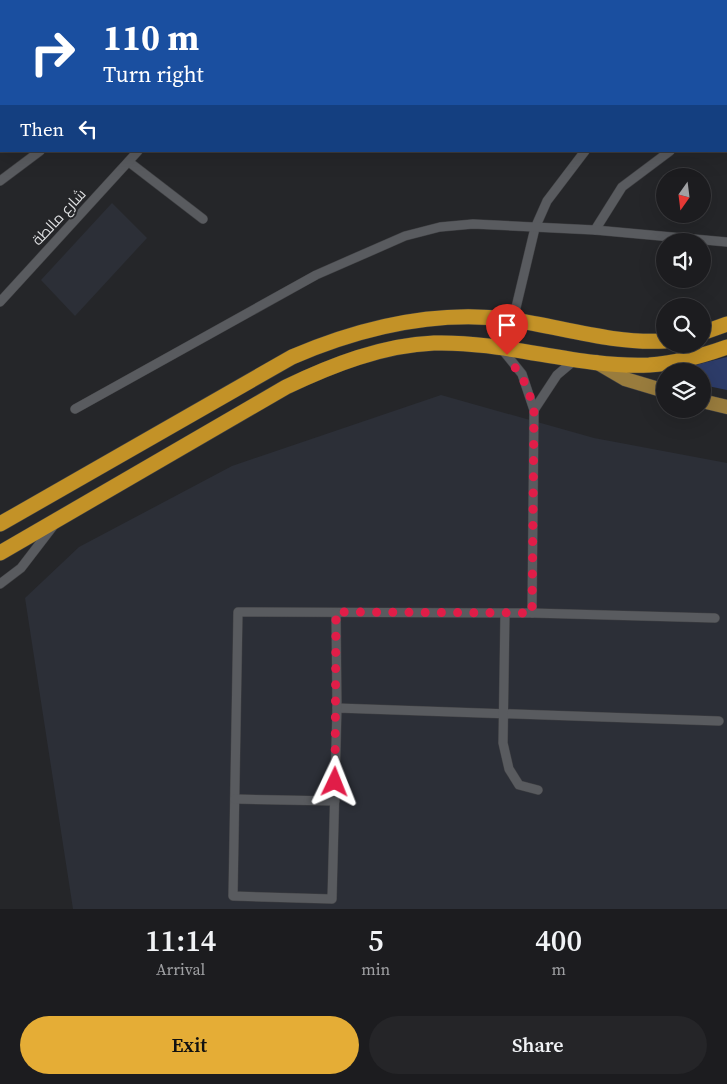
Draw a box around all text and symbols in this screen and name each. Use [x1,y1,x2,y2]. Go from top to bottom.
text: 110 m [103,14,199,62]
icon: right [20,20,85,85]
text: Turn right [103,59,204,89]
icon: left [74,115,102,143]
text: Then [20,116,64,142]
north arrow [656,168,711,222]
map controls [656,168,711,418]
street label: شارع مالطة [27,184,91,250]
button: sound [656,233,711,288]
button: search [656,298,711,353]
pin [486,304,528,355]
icon: arrive [493,311,521,339]
button: layers [656,363,711,418]
position arrow [308,755,360,807]
text: 11:14 [145,920,216,961]
text: 5 [368,920,384,961]
text: 400 [535,920,582,961]
text: Arrival [156,958,205,980]
text: min [361,958,390,980]
text: m [551,958,566,980]
button: Exit [20,1016,359,1074]
button: Share [369,1016,707,1074]

